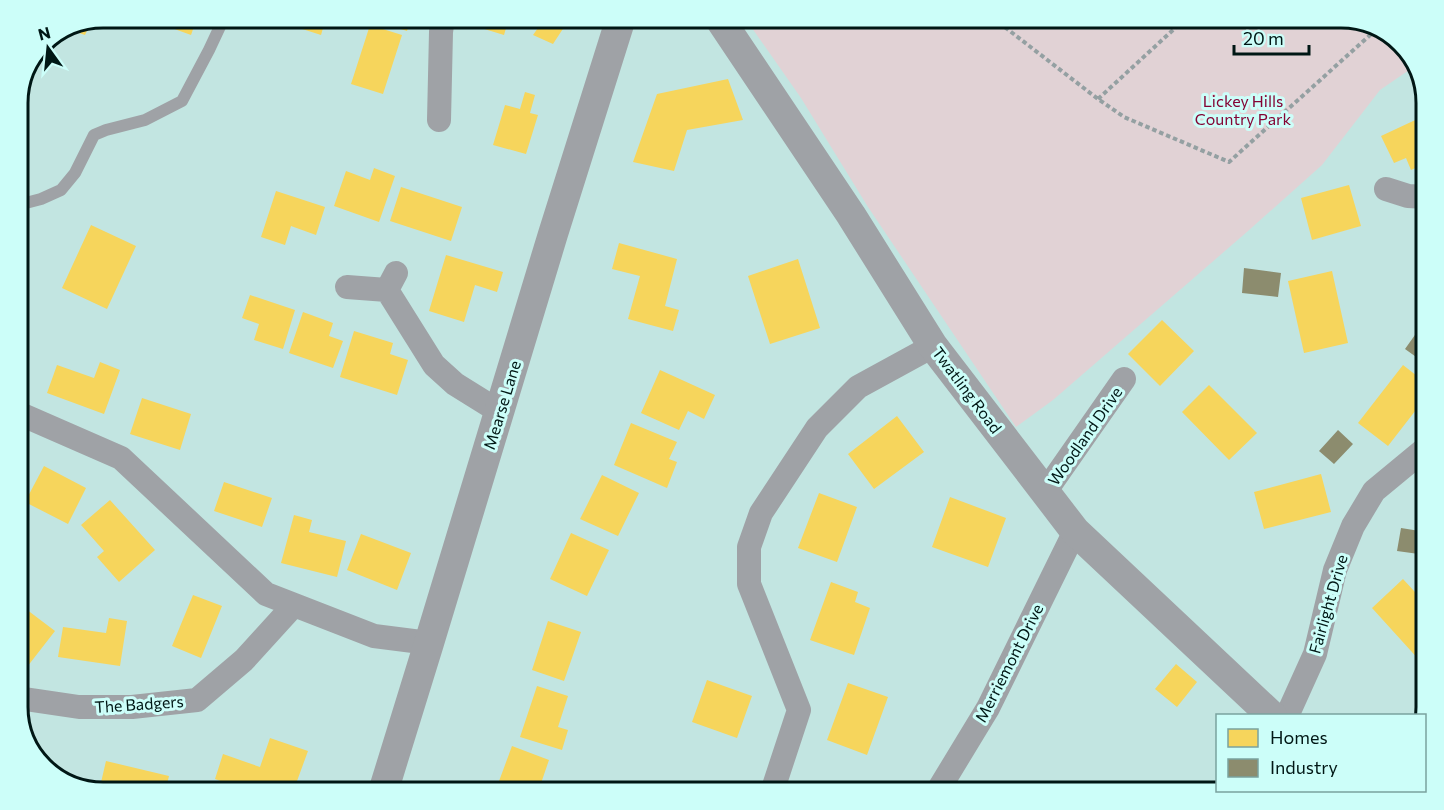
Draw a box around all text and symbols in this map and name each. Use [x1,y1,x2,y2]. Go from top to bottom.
north arrow [18,18,78,78]
scale bar [1234,18,1309,56]
text: N [36,22,52,44]
text: 20 m [1243,27,1284,49]
park label: Lickey Hills Country Park [1195,91,1292,128]
street label: Twatling Road [929,343,1006,437]
street label: Mearse Lane [479,358,524,452]
street label: Woodland Drive [1044,383,1126,489]
street label: Fairlight Drive [1304,552,1351,656]
street label: Merriemont Drive [971,601,1047,725]
street label: The Badgers [94,691,184,716]
legend [1216,714,1426,792]
text: Homes [1270,726,1328,748]
text: Industry [1270,756,1338,778]

